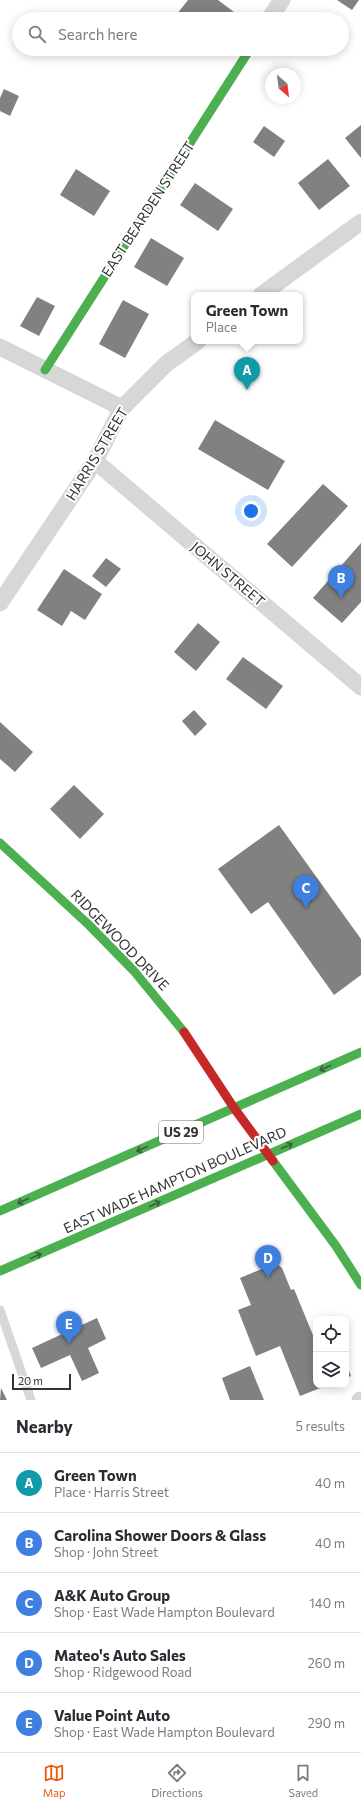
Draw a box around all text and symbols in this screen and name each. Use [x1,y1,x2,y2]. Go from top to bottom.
search box [12,12,349,56]
icon: search [26,23,48,45]
text: Search here [58,25,137,43]
north arrow [265,68,301,104]
street label: EAST BEARDEN STREET [97,138,198,280]
popup [191,292,303,344]
text: Green Town [206,301,288,319]
text: Place [206,319,237,335]
pin: A [234,357,260,390]
street label: HARRIS STREET [62,404,131,503]
your location [241,501,261,521]
street label: JOHN STREET [188,538,269,609]
pin: B [328,565,354,598]
pin: C [293,875,319,908]
street label: RIDGEWOOD DRIVE [68,886,173,994]
one-way arrow [320,1065,332,1072]
road number: US 29 [159,1121,203,1143]
street label: EAST WADE HAMPTON BOULEVARD [61,1122,289,1237]
one-way arrow [280,1142,292,1149]
one-way arrow [137,1145,149,1153]
one-way arrow [18,1197,30,1205]
one-way arrow [149,1200,161,1207]
pin: D [255,1245,281,1278]
one-way arrow [29,1252,41,1259]
pin: E [56,1311,82,1344]
map controls [313,1316,349,1388]
button: locate [313,1316,349,1352]
button: layers [313,1352,349,1388]
scale bar [12,1372,71,1391]
text: 20 m [18,1374,43,1387]
text: Nearby [16,1416,73,1437]
text: 5 results [295,1418,345,1434]
text: Green Town [54,1466,137,1484]
text: A [24,1475,34,1491]
text: 40 m [315,1475,345,1491]
text: Place · Harris Street [54,1484,169,1500]
text: Carolina Shower Doors & Glass [54,1526,266,1544]
text: B [25,1535,33,1551]
text: 40 m [315,1535,345,1551]
text: Shop · John Street [54,1544,158,1560]
text: A&K Auto Group [54,1586,170,1604]
text: C [25,1595,33,1611]
text: 140 m [309,1595,345,1611]
text: Shop · East Wade Hampton Boulevard [54,1604,275,1620]
text: Mateo's Auto Sales [54,1646,186,1664]
text: D [24,1655,34,1671]
text: 260 m [308,1655,345,1671]
text: Shop · Ridgewood Road [54,1664,192,1680]
text: Value Point Auto [54,1706,170,1724]
text: E [25,1715,33,1731]
text: 290 m [308,1715,345,1731]
text: Shop · East Wade Hampton Boulevard [54,1724,275,1740]
tab: Map [43,1762,66,1799]
tab: Directions [151,1762,203,1799]
tab: Saved [288,1762,318,1799]

